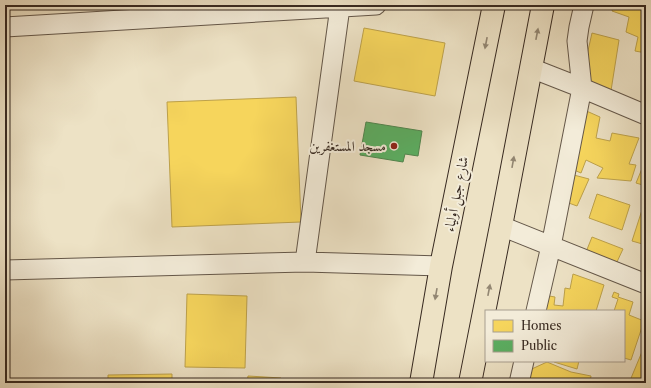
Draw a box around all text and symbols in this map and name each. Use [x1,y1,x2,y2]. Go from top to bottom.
one-way arrow [534,28,540,41]
one-way arrow [483,37,489,49]
place label: مسجد المستغفرين [309,137,386,155]
marker: مسجد المستغفرين [389,141,399,151]
street label: شارع جبل أولياء [439,154,475,234]
one-way arrow [510,156,516,168]
one-way arrow [486,284,492,296]
one-way arrow [433,288,439,300]
legend [485,310,625,362]
text: Homes [521,318,561,333]
text: Public [521,338,557,353]

